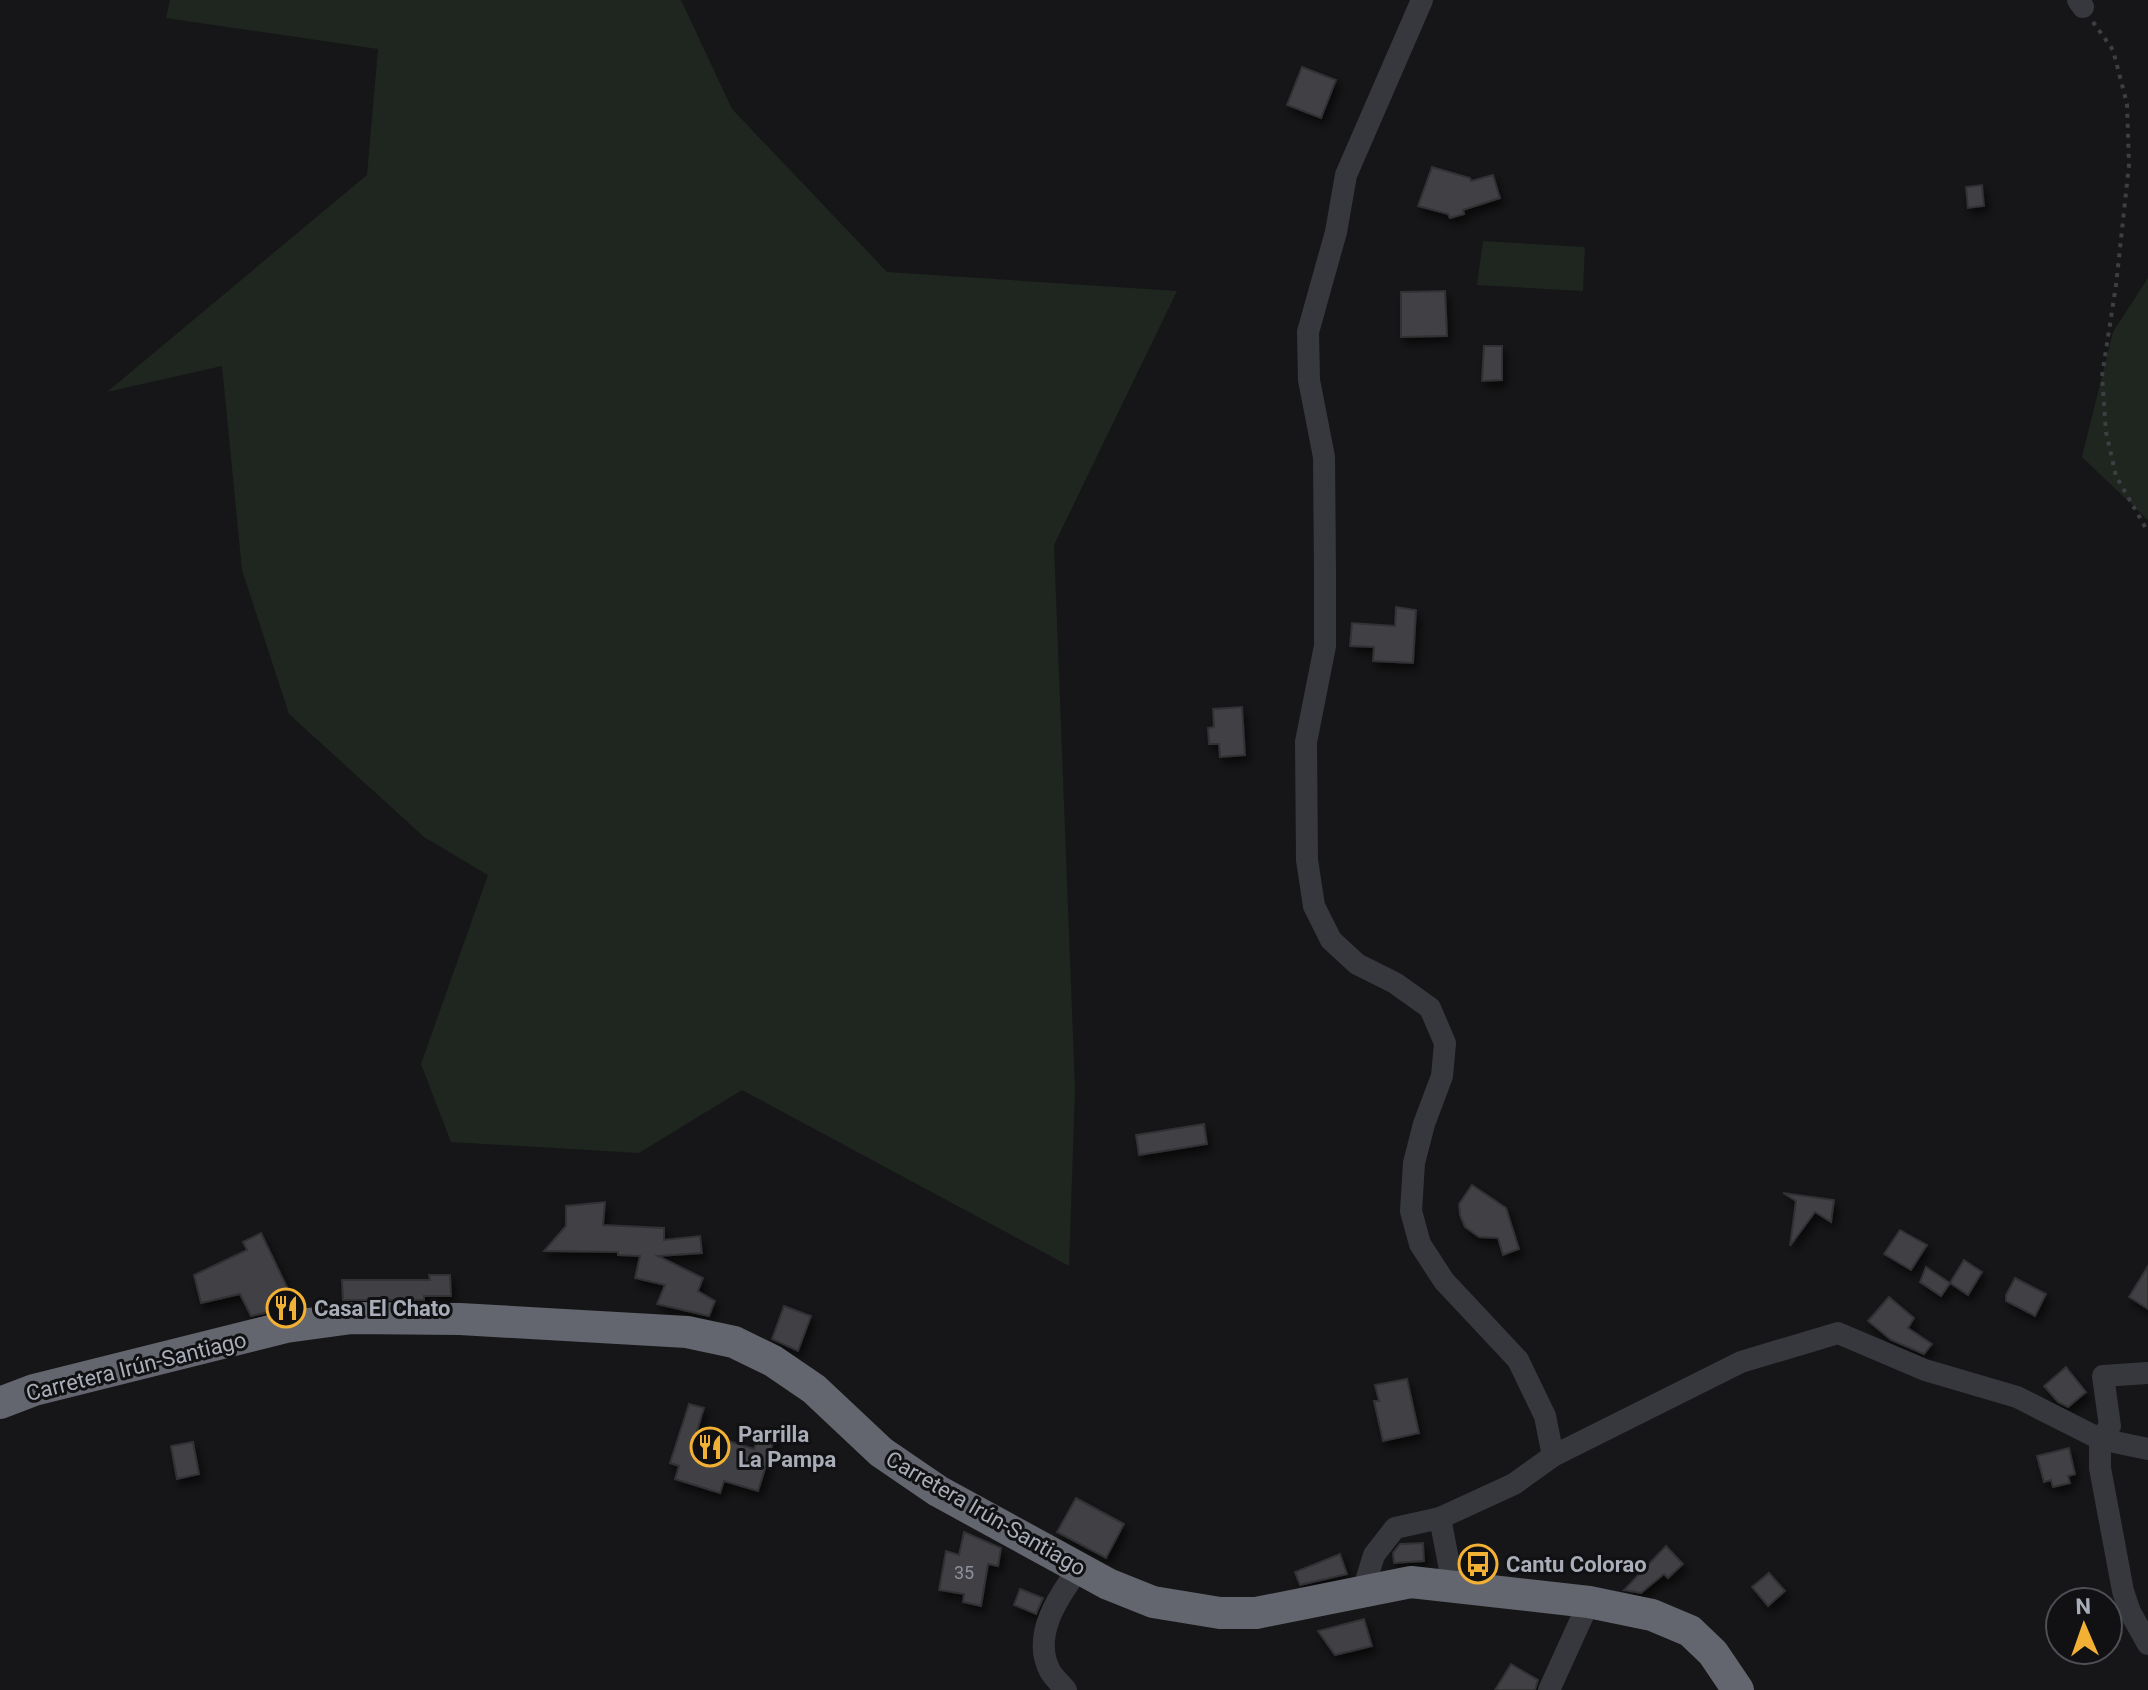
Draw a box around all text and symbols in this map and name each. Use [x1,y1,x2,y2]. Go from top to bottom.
restaurant icon: Casa El Chato [265,1287,307,1329]
place label: Casa El Chato [314,1296,450,1321]
street label: Carretera Irún-Santiago [23,1327,249,1406]
place label: Parrilla La Pampa [738,1422,836,1472]
restaurant icon: Parrilla La Pampa [689,1426,731,1468]
street label: Carretera Irún-Santiago [881,1446,1090,1581]
bus stop icon: Cantu Colorao [1457,1543,1499,1585]
place label: Cantu Colorao [1506,1552,1647,1577]
house number: 35 [954,1562,974,1583]
north arrow [2044,1586,2124,1666]
text: N [2075,1594,2092,1619]

